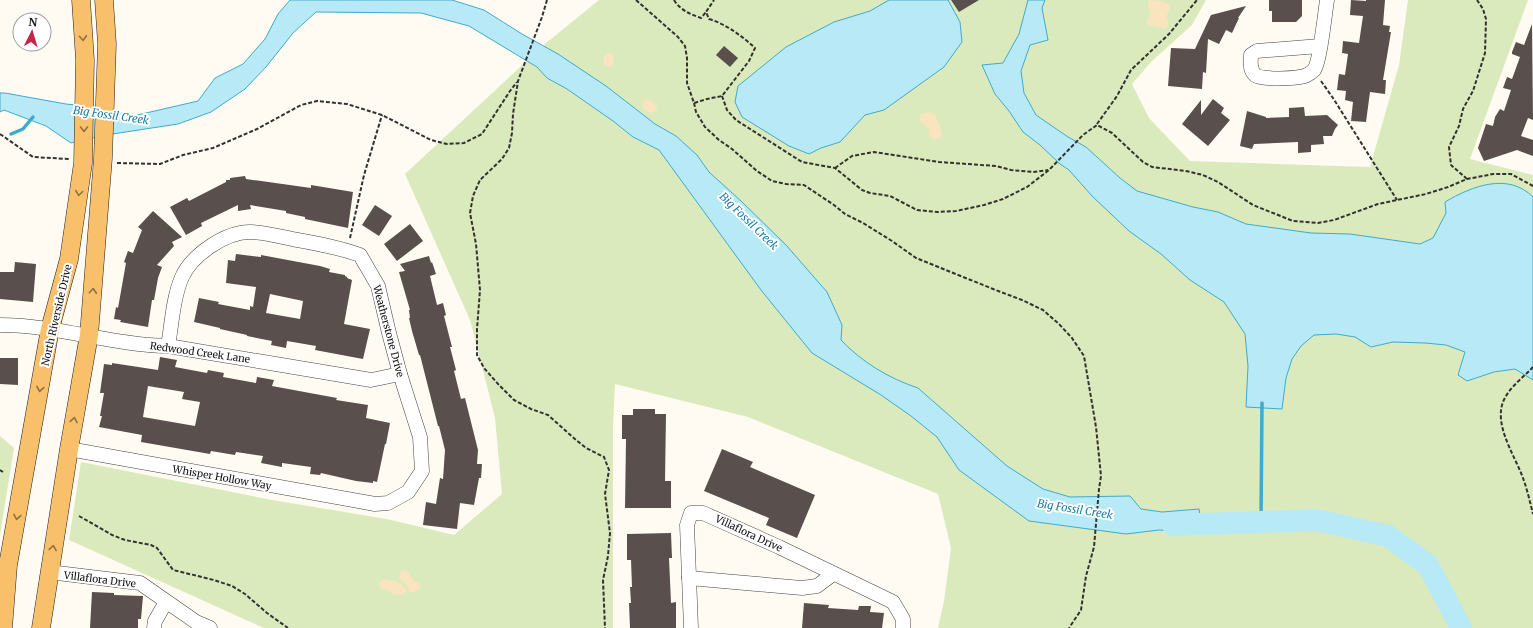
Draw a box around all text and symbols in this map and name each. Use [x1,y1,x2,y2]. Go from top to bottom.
north arrow [12,12,52,52]
text: N [28,15,38,29]
one-way arrow [79,35,88,41]
water label: Big Fossil Creek [72,103,150,127]
one-way arrow [80,126,88,132]
water label: Big Fossil Creek [717,189,781,253]
one-way arrow [75,190,84,196]
street label: North Riverside Drive [38,263,74,367]
street label: Weatherstone Drive [370,283,407,379]
one-way arrow [88,288,97,294]
street label: Redwood Creek Lane [149,339,251,366]
one-way arrow [36,386,45,392]
one-way arrow [69,416,78,423]
street label: Whisper Hollow Way [170,462,273,493]
water label: Big Fossil Creek [1036,496,1114,522]
street label: Villaflora Drive [712,512,784,555]
one-way arrow [13,514,22,520]
one-way arrow [48,545,57,551]
street label: Villaflora Drive [62,569,137,590]

